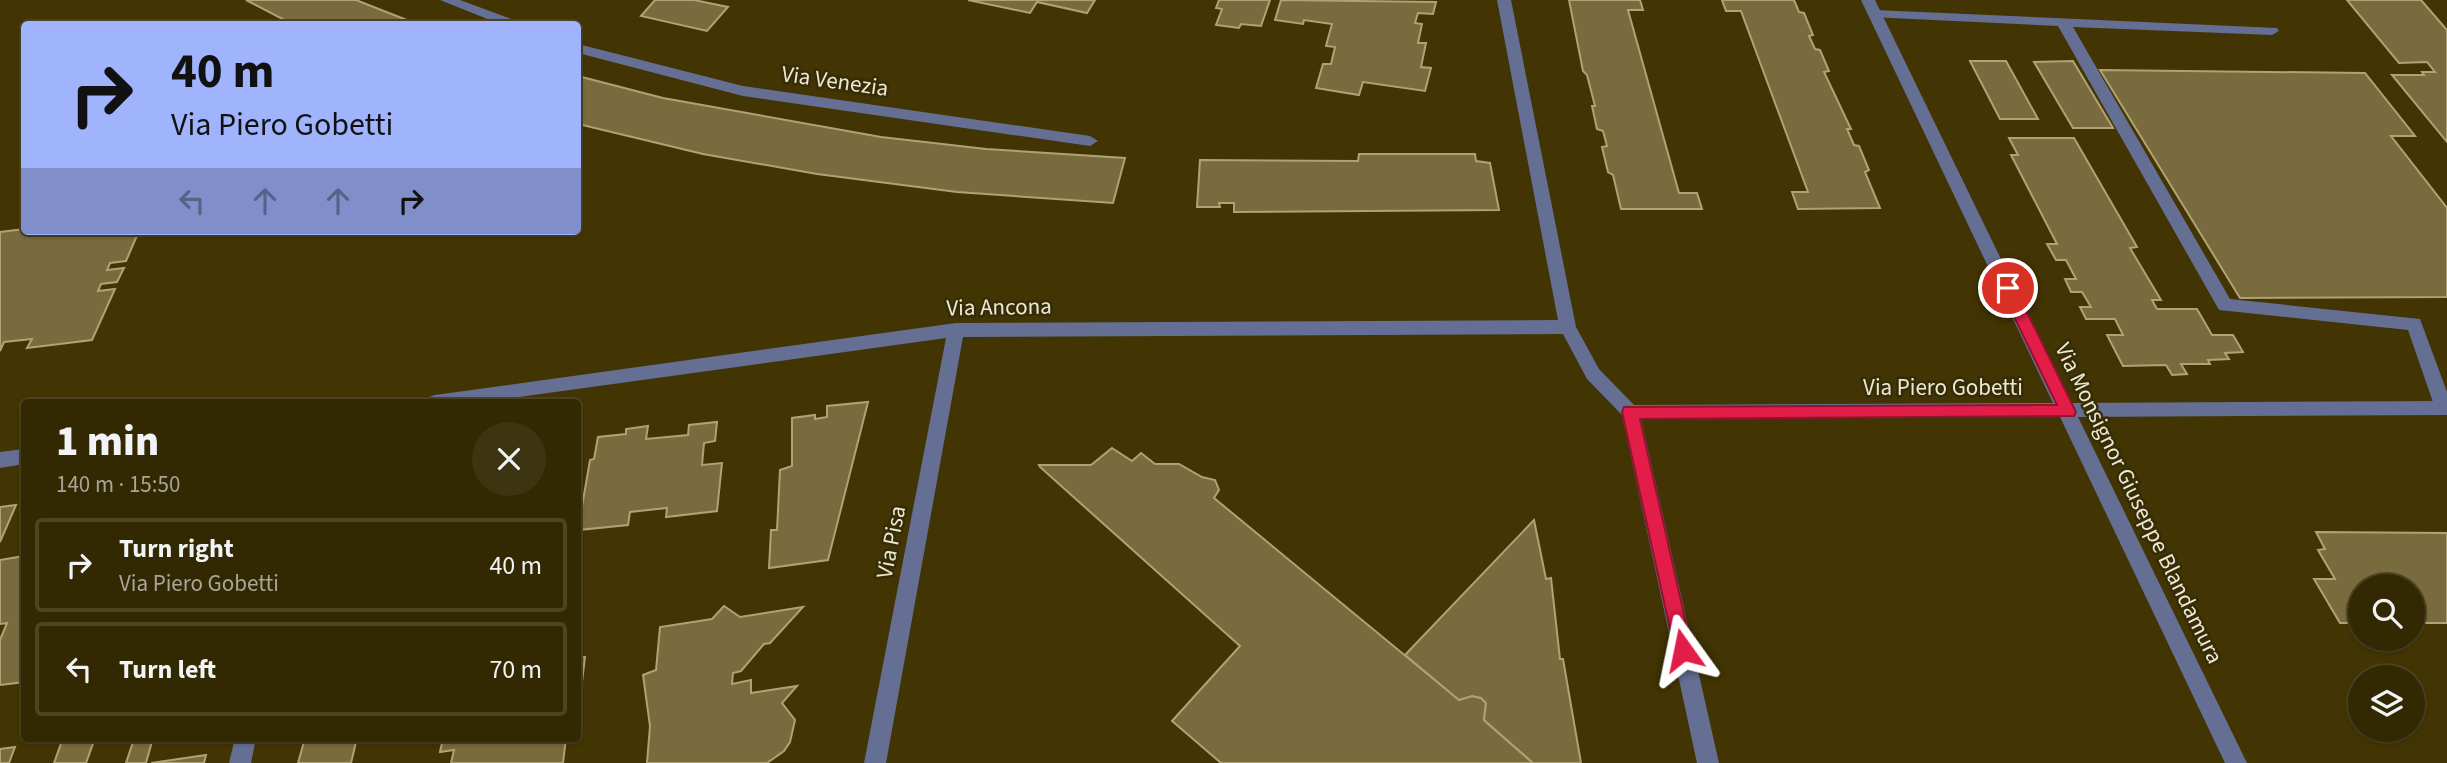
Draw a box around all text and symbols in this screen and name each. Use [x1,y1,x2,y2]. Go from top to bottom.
text: 40 m [171,37,275,107]
icon: right [56,49,147,140]
street label: Via Venezia [779,57,891,105]
text: Via Piero Gobetti [171,102,393,148]
icon: left [173,182,211,220]
icon: ahead [246,182,284,220]
icon: ahead [319,182,357,220]
icon: right [392,182,430,220]
pin [1978,258,2038,318]
icon: arrive [1989,269,2027,307]
street label: Via Ancona [946,290,1052,324]
street label: Via Monsignor Giuseppe Blandamura [2047,337,2231,669]
street label: Via Piero Gobetti [1863,371,2023,404]
text: 1 min [56,412,159,472]
button: close [472,422,546,496]
text: 140 m · 15:50 [56,468,180,501]
street label: Via Pisa [868,503,914,581]
text: Turn right [119,530,234,567]
icon: right [60,546,98,584]
text: 40 m [489,547,542,584]
text: Via Piero Gobetti [119,567,279,600]
map controls [2348,574,2425,742]
button: search [2348,574,2425,651]
position arrow [1646,613,1720,687]
icon: left [60,650,98,688]
text: Turn left [119,651,216,688]
text: 70 m [489,651,542,688]
button: layers [2348,665,2425,742]

